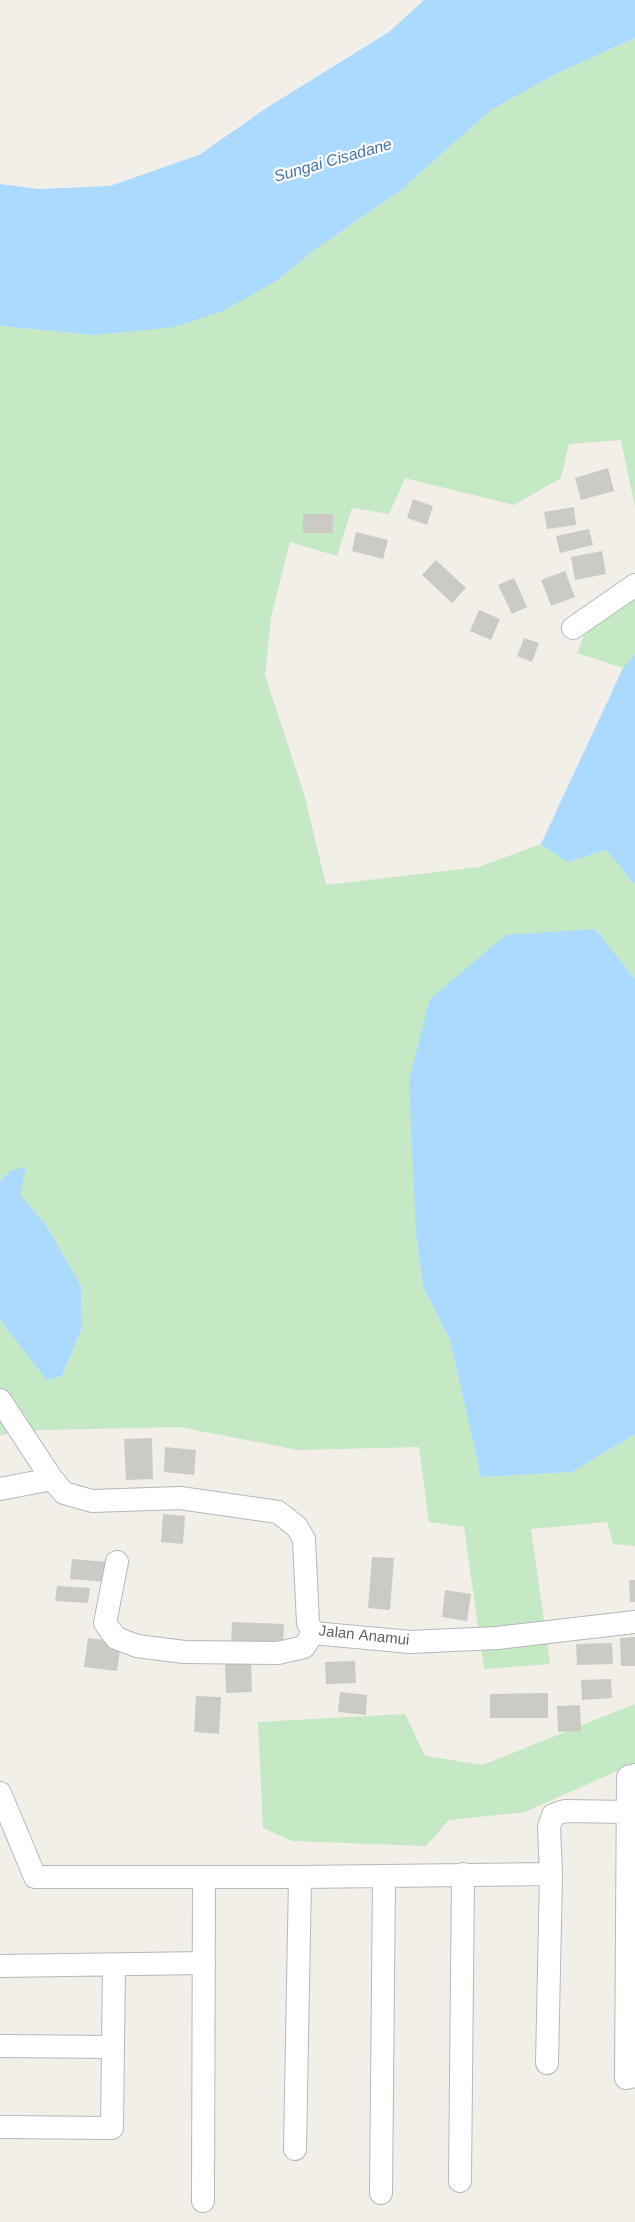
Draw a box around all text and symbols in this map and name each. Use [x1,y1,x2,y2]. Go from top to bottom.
water label: Sungai Cisadane [272,135,394,187]
street label: Jalan Anamui [318,1622,410,1650]

